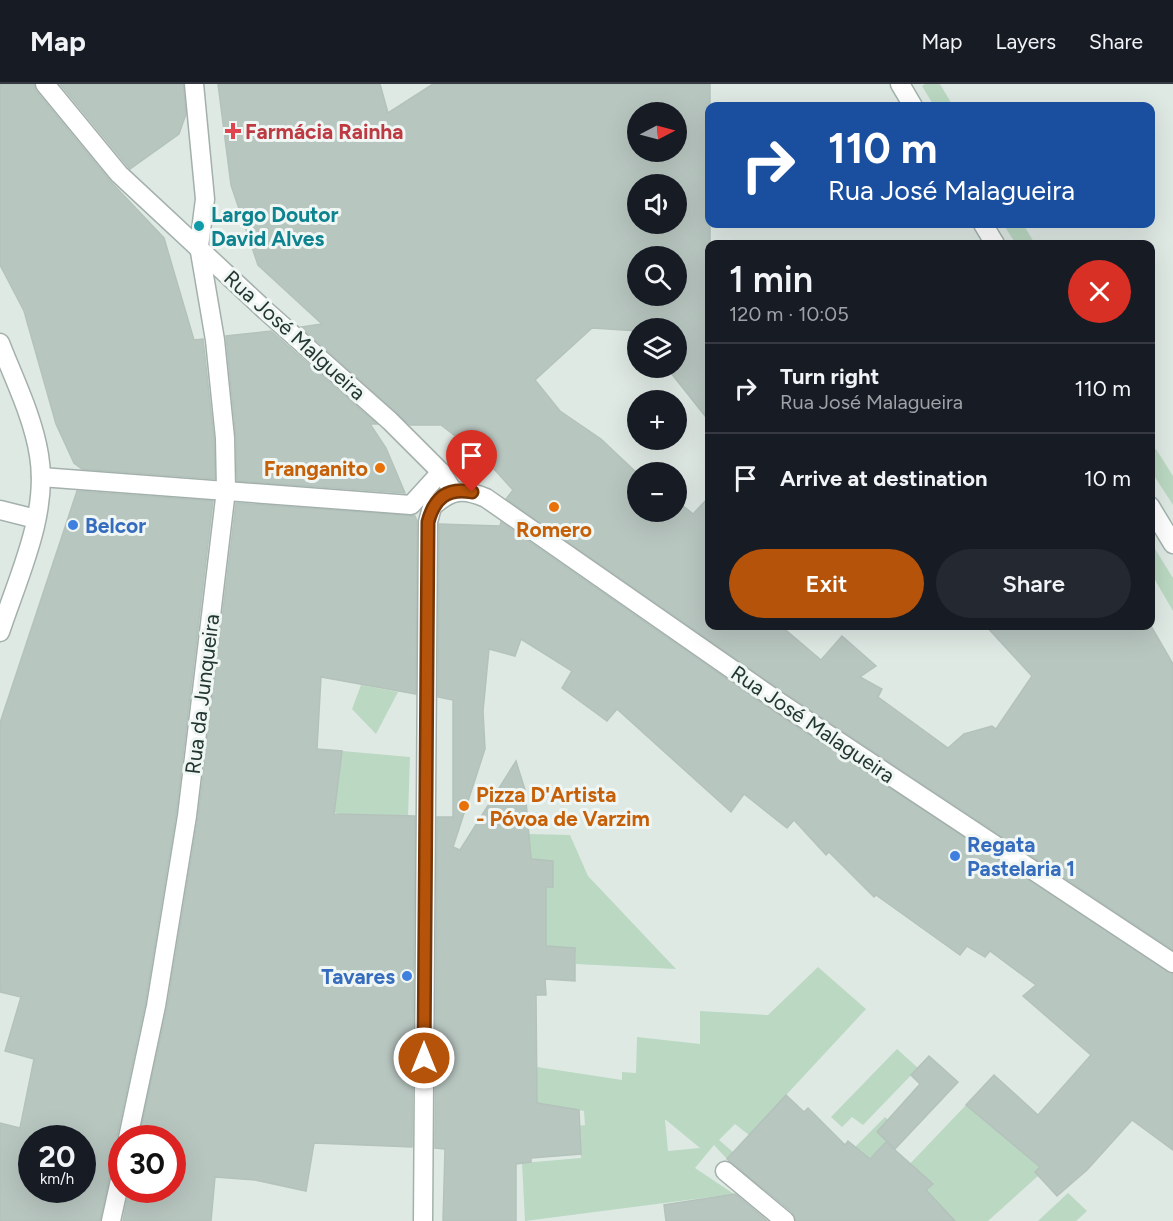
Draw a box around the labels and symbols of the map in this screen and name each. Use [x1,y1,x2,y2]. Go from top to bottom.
north arrow [627,102,687,162]
place label: Farmácia Rainha [245,119,404,144]
marker: Farmácia Rainha [226,124,240,138]
place label: Largo Doutor David Alves [211,202,339,251]
marker: Largo Doutor David Alves [192,219,206,233]
street label: Rua José Malgueira [219,265,371,405]
pin [446,430,497,492]
place label: Franganito [264,456,368,481]
marker: Franganito [373,461,387,475]
marker: Romero [547,500,561,514]
place label: Belcor [85,513,146,538]
place label: Romero [516,517,592,542]
marker: Belcor [66,518,80,532]
street label: Rua da Junqueira [180,612,224,776]
street label: Rua José Malagueira [726,660,900,788]
place label: Pizza D'Artista - Póvoa de Varzim [476,782,650,831]
marker: Pizza D'Artista - Póvoa de Varzim [457,799,471,813]
place label: Regata Pastelaria 1 [967,832,1075,881]
marker: Regata Pastelaria 1 [948,849,962,863]
place label: Tavares [321,964,395,989]
marker: Tavares [400,969,414,983]
position arrow [392,1026,456,1090]
speed limit sign: 30 [108,1125,186,1203]

